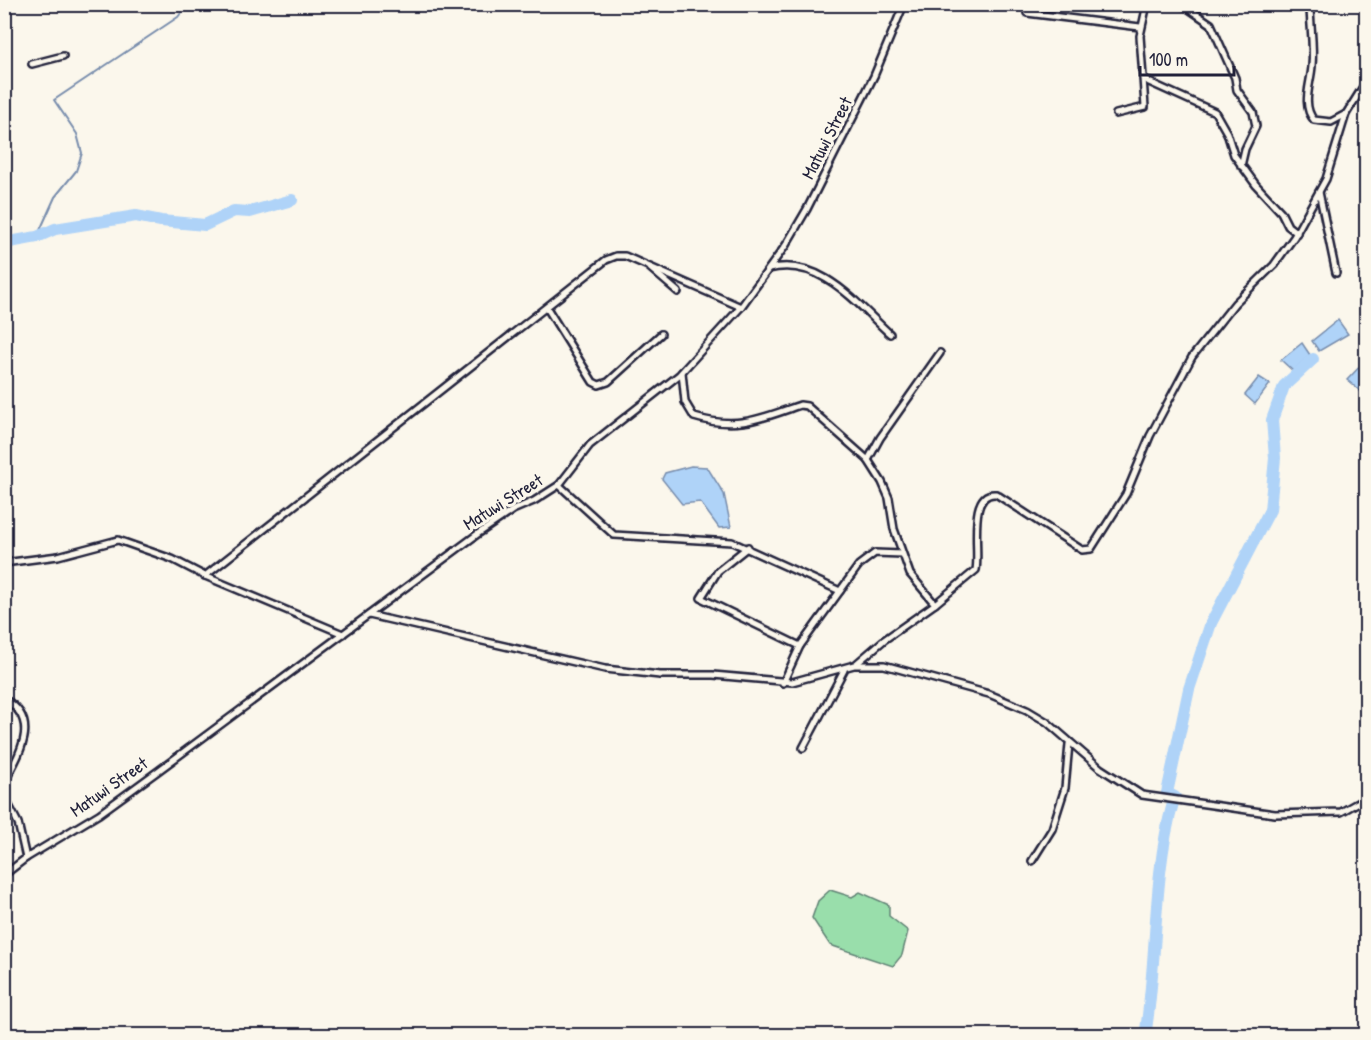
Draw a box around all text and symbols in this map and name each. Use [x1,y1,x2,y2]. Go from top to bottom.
scale bar [1140,39,1234,77]
text: 100 m [1149,47,1188,72]
street label: Matuwi Street [795,91,858,183]
street label: Matuwi Street [458,467,548,536]
street label: Matuwi Street [65,750,153,823]

